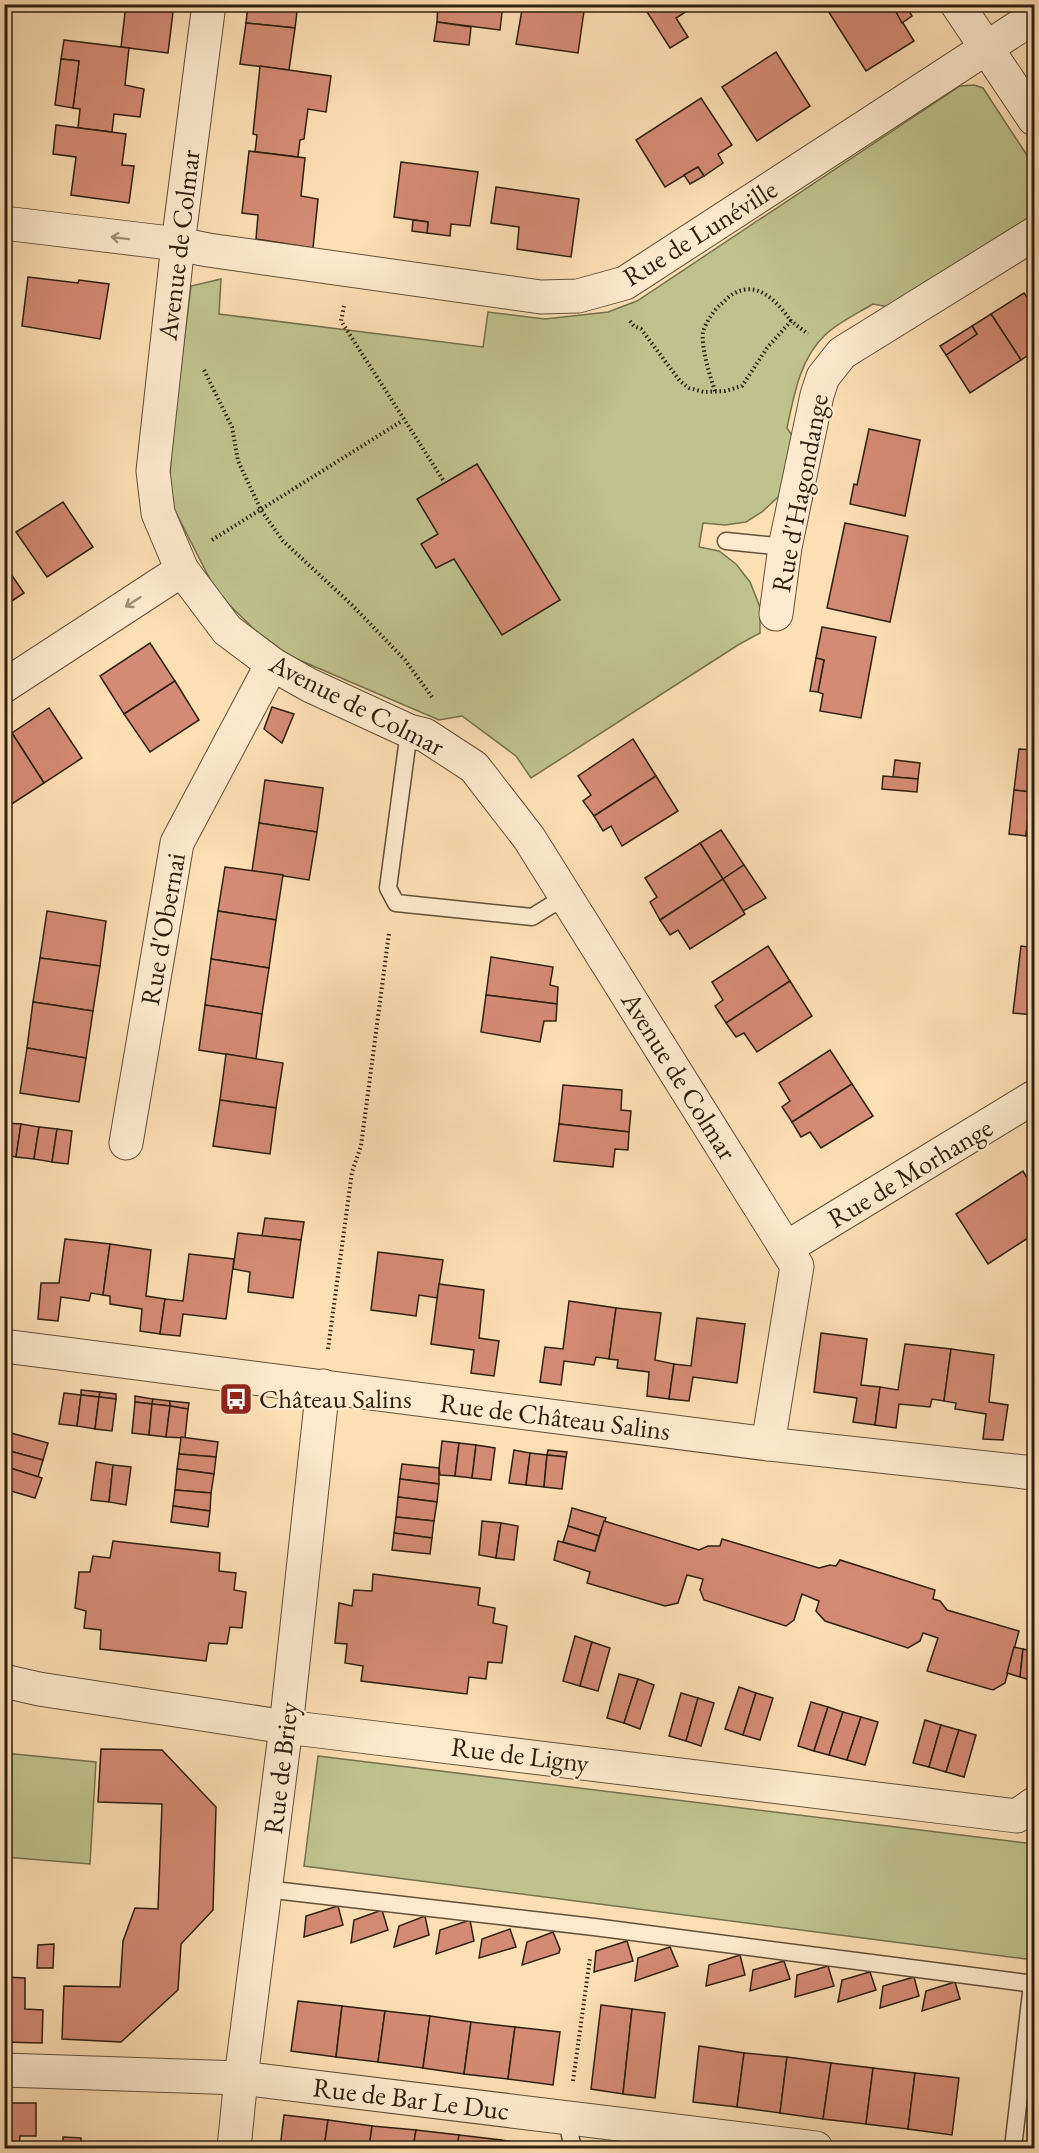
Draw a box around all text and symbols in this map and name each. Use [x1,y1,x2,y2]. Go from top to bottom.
street label: Avenue de Colmar [149,148,208,343]
street label: Rue de Lunéville [616,171,784,294]
one-way arrow [111,232,130,243]
street label: Rue d'Hagondange [763,391,836,595]
one-way arrow [126,596,142,608]
street label: Avenue de Colmar [263,645,451,764]
street label: Rue d'Obernai [132,850,193,1008]
street label: Avenue de Colmar [613,984,745,1166]
street label: Rue de Morhange [821,1110,999,1236]
bus stop icon: Château Salins [218,1381,254,1417]
place label: Château Salins [259,1381,412,1416]
street label: Rue de Château Salins [438,1385,672,1448]
street label: Rue de Briey [255,1700,306,1836]
street label: Rue de Ligny [449,1729,591,1780]
street label: Rue de Bar Le Duc [311,2069,511,2128]

